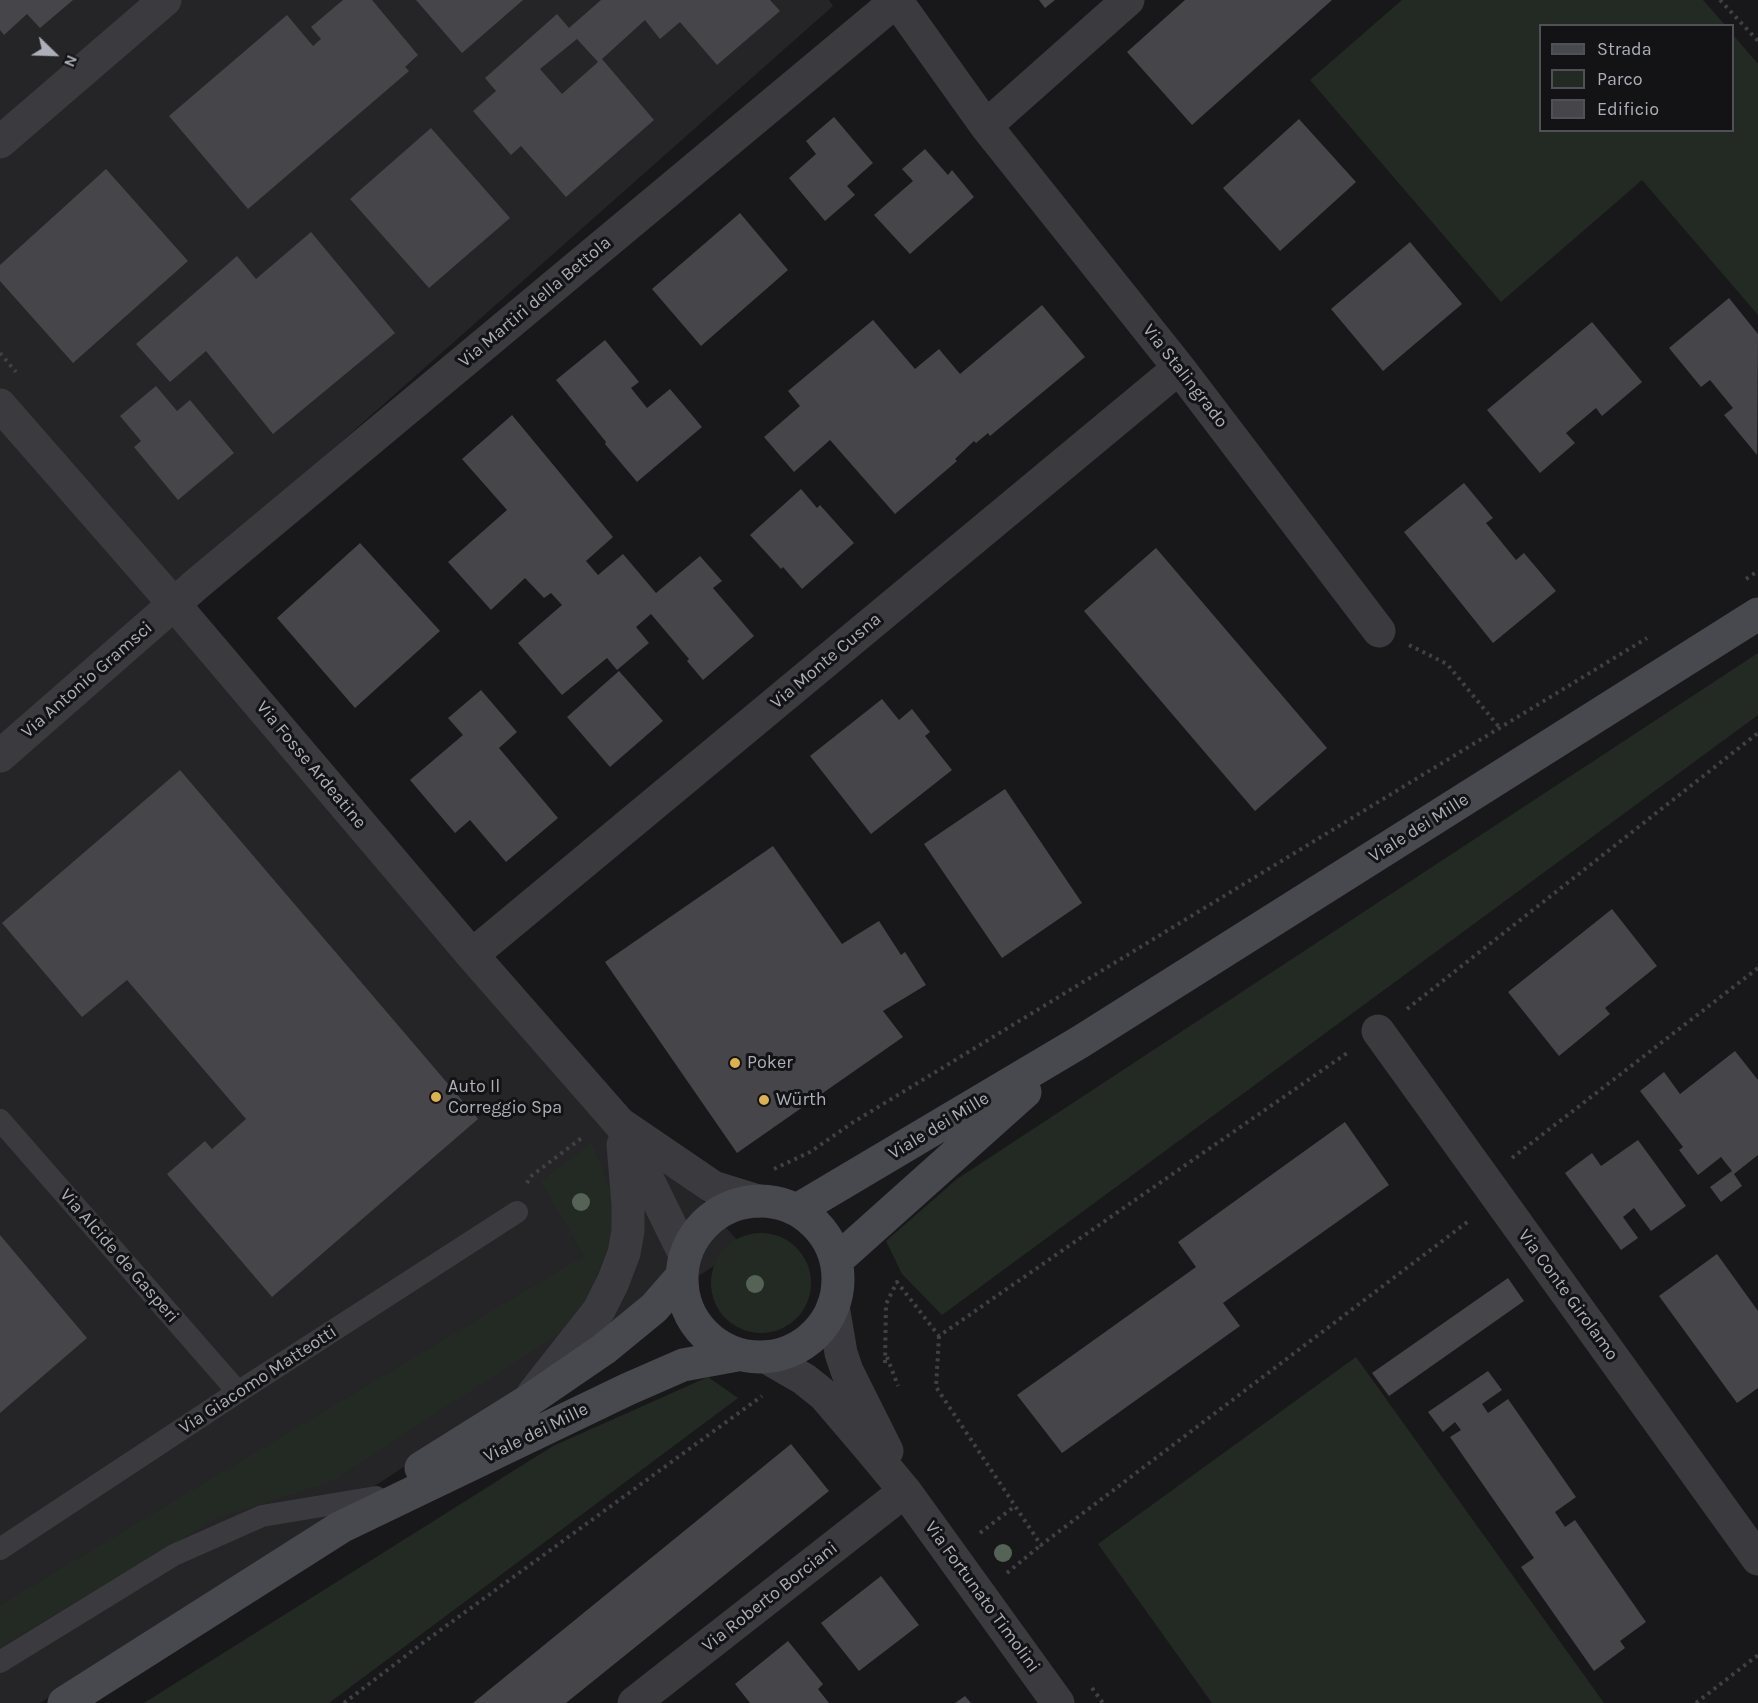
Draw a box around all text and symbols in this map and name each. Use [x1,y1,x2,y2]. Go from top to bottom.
north arrow [24,24,84,84]
legend [1539,24,1734,132]
text: Strada [1597,38,1652,60]
text: N [60,52,82,70]
text: Parco [1597,68,1643,90]
text: Edificio [1597,98,1659,120]
street label: Via Martiri della Bettola [454,232,616,372]
street label: Via Stalingrado [1138,320,1232,432]
street label: Via Monte Cusna [766,608,886,714]
street label: Via Antonio Gramsci [17,617,157,743]
street label: Via Fosse Ardeatine [251,697,371,833]
street label: Viale dei Mille [1365,789,1473,867]
place label: Poker [747,1052,793,1074]
marker: Poker [728,1056,742,1070]
place label: Auto Il Correggio Spa [448,1076,562,1118]
street label: Viale dei Mille [885,1088,993,1164]
place label: Würth [776,1089,827,1111]
marker: Auto Il Correggio Spa [429,1090,443,1104]
marker: Würth [757,1093,771,1107]
street label: Via Alcide de Gasperi [55,1185,183,1327]
street label: Via Conte Girolamo [1513,1225,1623,1365]
street label: Via Giacomo Matteotti [175,1321,341,1439]
street label: Viale dei Mille [480,1398,592,1468]
street label: Via Fortunato Timolini [920,1517,1044,1677]
street label: Via Roberto Borciani [698,1537,842,1657]

